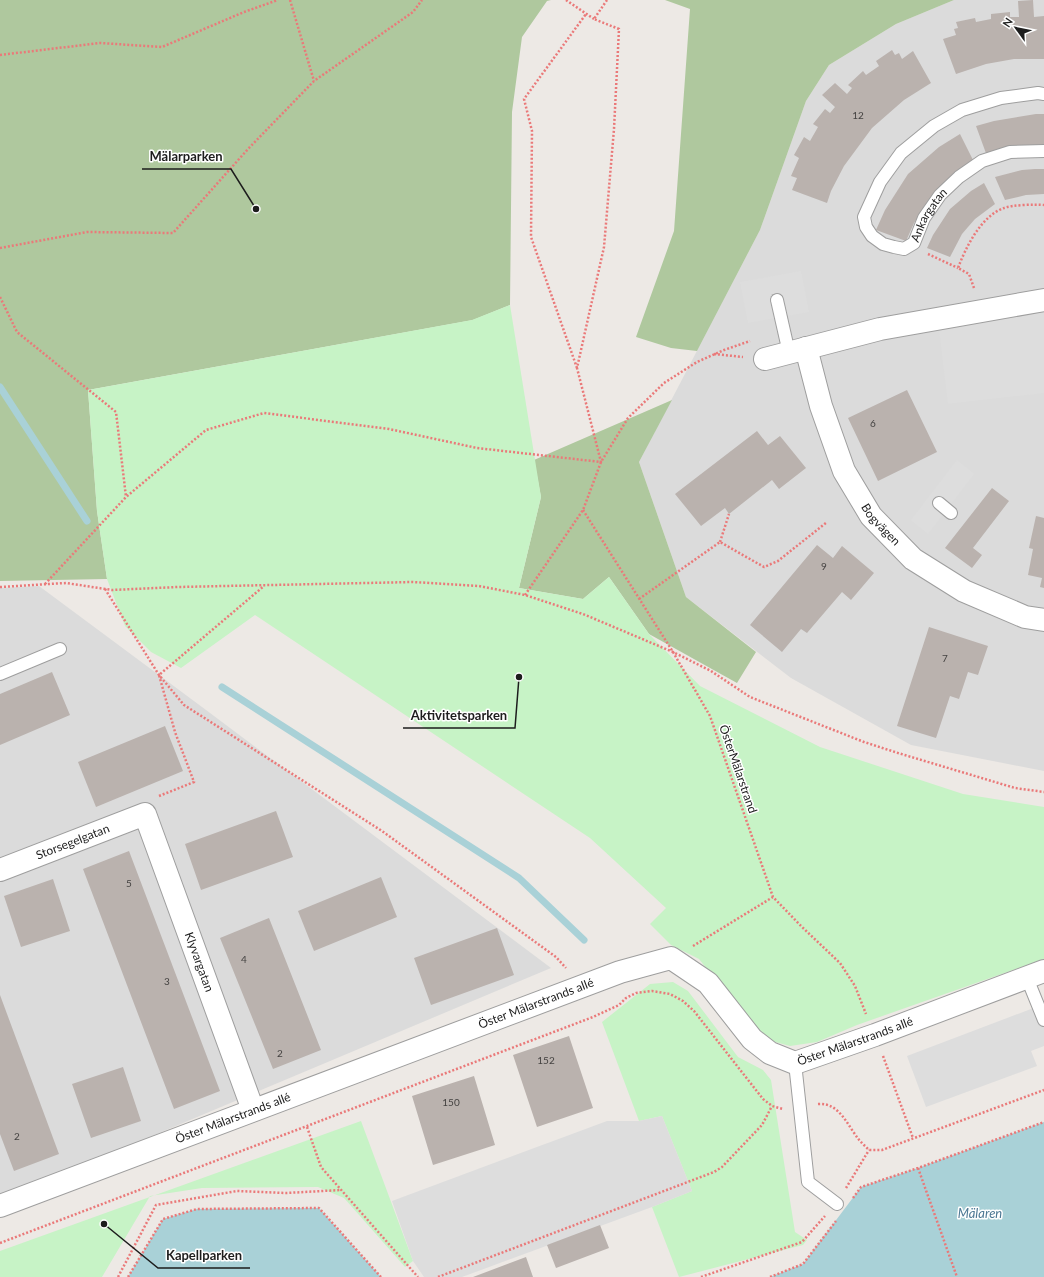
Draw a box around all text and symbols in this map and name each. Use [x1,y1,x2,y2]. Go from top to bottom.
north arrow [996,8,1036,48]
text: N [999,15,1015,29]
house number: 12 [852,109,864,121]
callout: Mälarparken [142,144,231,169]
text: Mälarparken [149,148,223,164]
street label: Ankargatan [907,184,950,244]
house number: 6 [870,417,876,429]
street label: Bogvägen [858,500,904,549]
house number: 9 [821,560,827,572]
house number: 7 [942,652,948,664]
callout: Aktivitetsparken [403,703,515,728]
text: Aktivitetsparken [410,707,507,723]
street label: ÖsterMälarstrand [716,723,761,815]
street label: Storsegelgatan [34,820,112,862]
house number: 5 [126,877,132,889]
street label: Klyvargatan [182,930,217,994]
house number: 4 [241,953,247,965]
house number: 3 [164,975,170,987]
street label: Öster Mälarstrands allé [476,975,596,1032]
street label: Öster Mälarstrands allé [795,1013,915,1069]
house number: 2 [277,1047,283,1059]
house number: 152 [537,1054,555,1066]
street label: Öster Mälarstrands allé [173,1089,293,1146]
house number: 150 [442,1096,460,1108]
house number: 2 [14,1130,20,1142]
water label: Mälaren [958,1205,1002,1221]
callout: Kapellparken [158,1243,250,1268]
text: Kapellparken [166,1247,242,1263]

